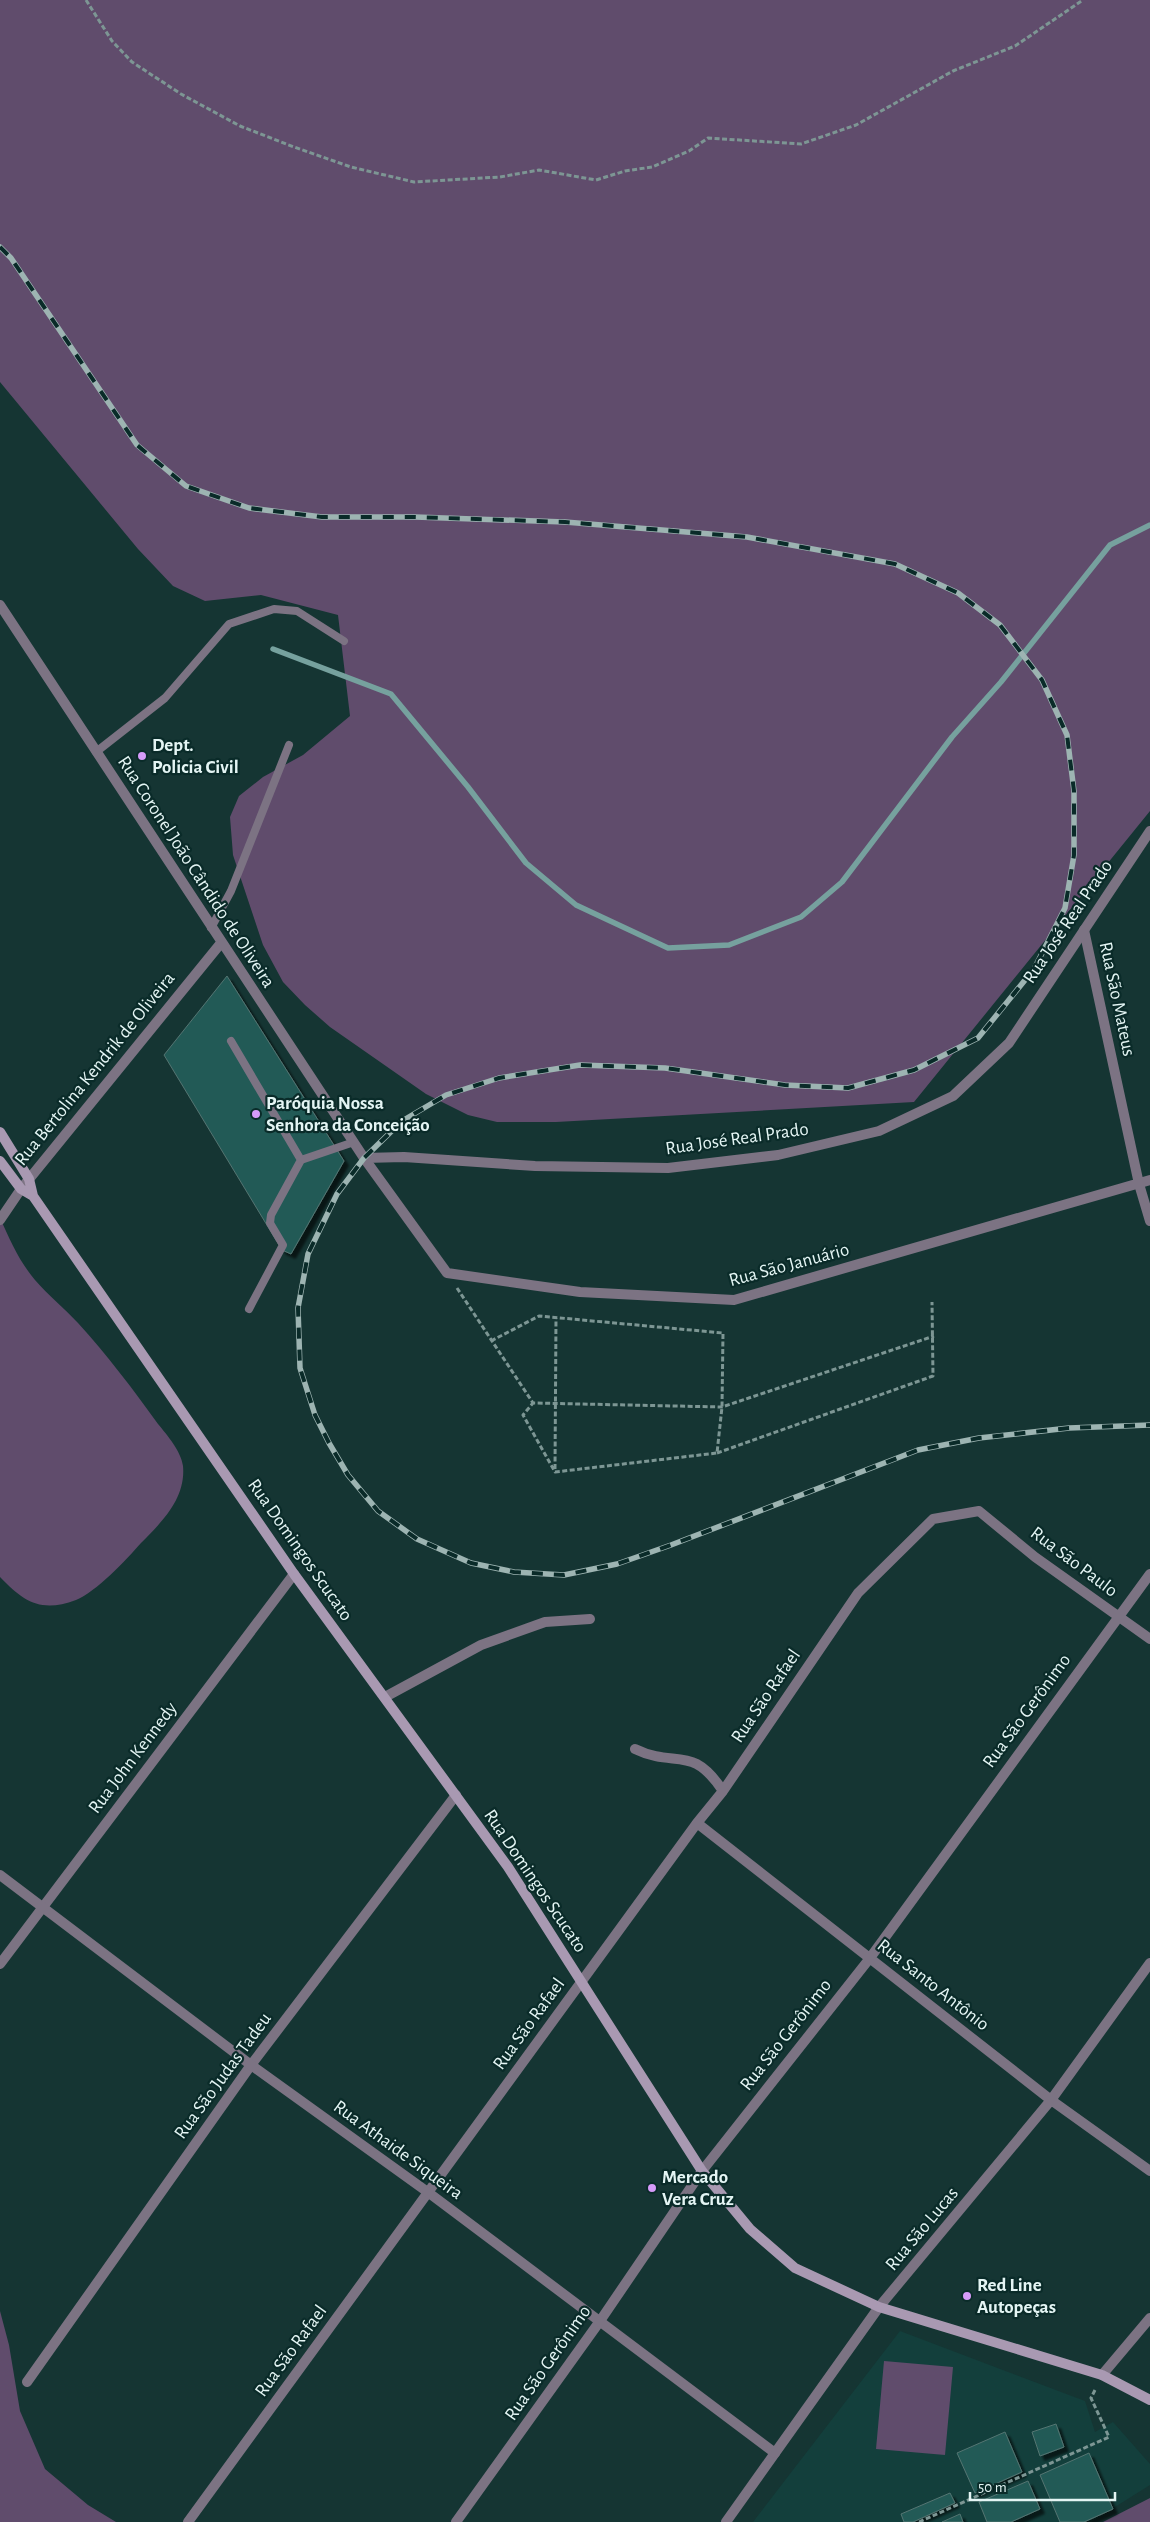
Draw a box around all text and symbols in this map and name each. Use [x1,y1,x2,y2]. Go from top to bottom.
place label: Dept. Policia Civil [152,736,239,777]
marker: Dept. Policia Civil [136,750,148,762]
street label: Rua Coronel João Cândido de Oliveira [114,753,278,991]
street label: Rua José Real Prado [1020,857,1116,987]
street label: Rua São Mateus [1096,940,1138,1058]
street label: Rua Bertolina Kendrik de Oliveira [11,969,179,1169]
place label: Paróquia Nossa Senhora da Conceição [266,1094,430,1135]
marker: Paróquia Nossa Senhora da Conceição [250,1108,262,1120]
street label: Rua José Real Prado [664,1120,810,1158]
street label: Rua São Januário [727,1240,851,1290]
street label: Rua Domingos Scucato [244,1476,356,1624]
street label: Rua São Paulo [1027,1523,1121,1601]
street label: Rua São Rafael [728,1646,804,1746]
street label: Rua São Gerônimo [979,1651,1075,1771]
street label: Rua John Kennedy [85,1699,181,1817]
street label: Rua Domingos Scucato [480,1806,590,1956]
street label: Rua Santo Antônio [873,1936,993,2034]
street label: Rua São Rafael [490,1975,568,2073]
street label: Rua São Gerônimo [737,1976,835,2094]
street label: Rua São Judas Tadeu [171,2009,275,2143]
street label: Rua Athaide Siqueira [330,2097,466,2203]
place label: Mercado Vera Cruz [662,2168,734,2209]
marker: Mercado Vera Cruz [646,2182,658,2194]
street label: Rua São Lucas [882,2184,962,2274]
place label: Red Line Autopeças [977,2276,1056,2317]
marker: Red Line Autopeças [961,2290,973,2302]
street label: Rua São Rafael [252,2302,330,2400]
street label: Rua São Gerônimo [501,2302,595,2424]
scale bar [970,2470,1115,2502]
text: 50 m [978,2480,1007,2495]

